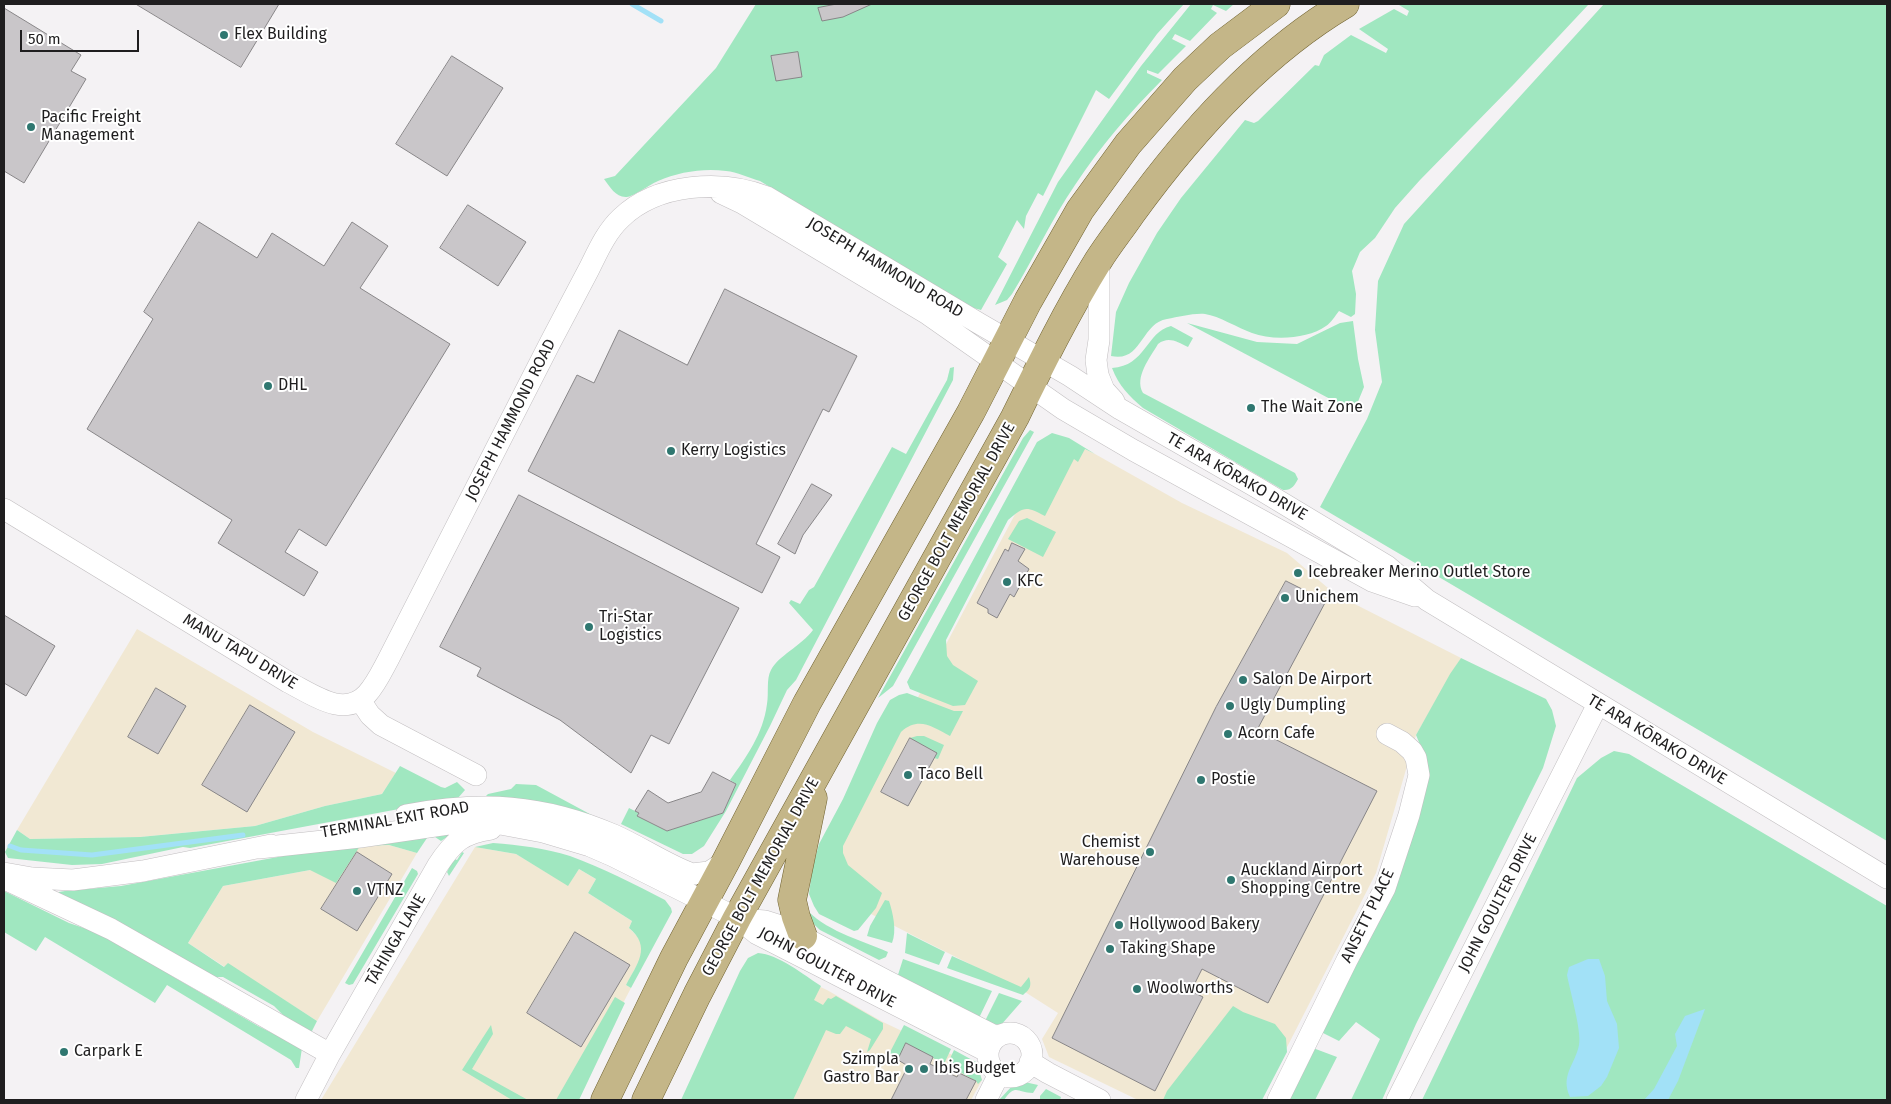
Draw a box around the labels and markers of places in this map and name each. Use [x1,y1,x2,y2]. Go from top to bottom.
place label: Flex Building [234,25,327,45]
marker: Flex Building [218,29,230,41]
place label: Pacific Freight Management [41,108,141,146]
marker: Pacific Freight Management [25,121,37,133]
place label: DHL [278,376,307,396]
marker: DHL [262,380,274,392]
place label: The Wait Zone [1261,398,1363,418]
marker: The Wait Zone [1245,402,1257,414]
place label: Kerry Logistics [681,441,786,461]
marker: Kerry Logistics [665,445,677,457]
place label: Icebreaker Merino Outlet Store [1308,563,1531,583]
marker: Icebreaker Merino Outlet Store [1292,567,1304,579]
place label: KFC [1017,572,1043,592]
marker: KFC [1001,576,1013,588]
place label: Unichem [1295,588,1359,608]
marker: Unichem [1279,592,1291,604]
place label: Tri-Star Logistics [599,608,662,646]
marker: Tri-Star Logistics [583,621,595,633]
place label: Salon De Airport [1253,670,1372,690]
marker: Salon De Airport [1237,674,1249,686]
place label: Ugly Dumpling [1240,696,1345,716]
marker: Ugly Dumpling [1224,700,1236,712]
place label: Acorn Cafe [1238,724,1315,744]
marker: Acorn Cafe [1222,728,1234,740]
place label: Taco Bell [918,765,983,785]
marker: Taco Bell [902,769,914,781]
place label: Postie [1211,770,1256,790]
marker: Postie [1195,774,1207,786]
place label: Chemist Warehouse [1060,833,1140,871]
marker: Chemist Warehouse [1144,846,1156,858]
place label: Auckland Airport Shopping Centre [1241,861,1362,899]
marker: Auckland Airport Shopping Centre [1225,874,1237,886]
place label: VTNZ [367,881,403,901]
marker: VTNZ [351,885,363,897]
place label: Hollywood Bakery [1129,915,1260,935]
marker: Hollywood Bakery [1113,919,1125,931]
place label: Taking Shape [1120,939,1216,959]
marker: Taking Shape [1104,943,1116,955]
place label: Woolworths [1147,979,1233,999]
marker: Woolworths [1131,983,1143,995]
place label: Carpark E [74,1042,143,1062]
marker: Carpark E [58,1046,70,1058]
place label: Szimpla Gastro Bar [823,1050,899,1088]
place label: Ibis Budget [934,1059,1016,1079]
marker: Szimpla Gastro Bar [903,1063,915,1075]
marker: Ibis Budget [918,1063,930,1075]

